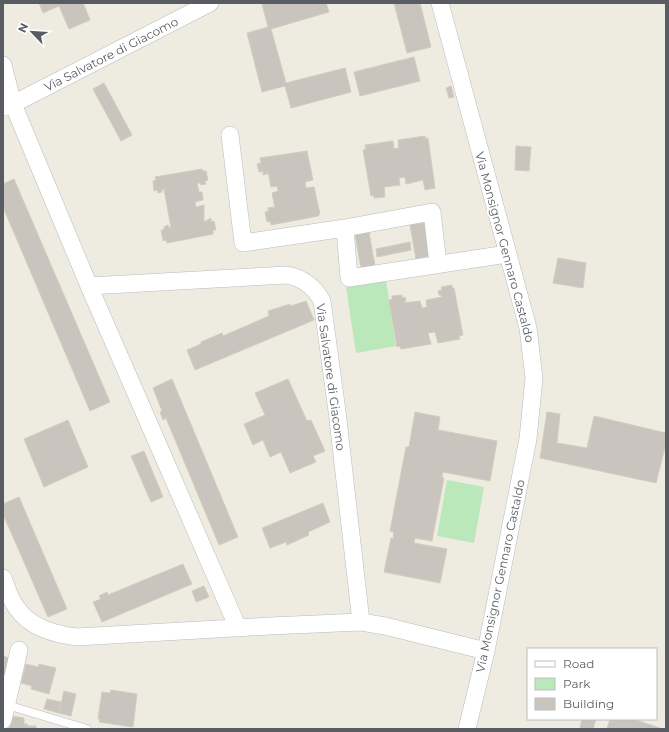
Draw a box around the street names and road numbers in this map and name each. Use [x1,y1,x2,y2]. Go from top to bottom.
street label: Via Salvatore di Giacomo [41,14,181,94]
street label: Via Monsignor Gennaro Castaldo [472,150,538,344]
street label: Via Salvatore di Giacomo [313,302,349,452]
street label: Via Monsignor Gennaro Castaldo [472,478,528,674]

